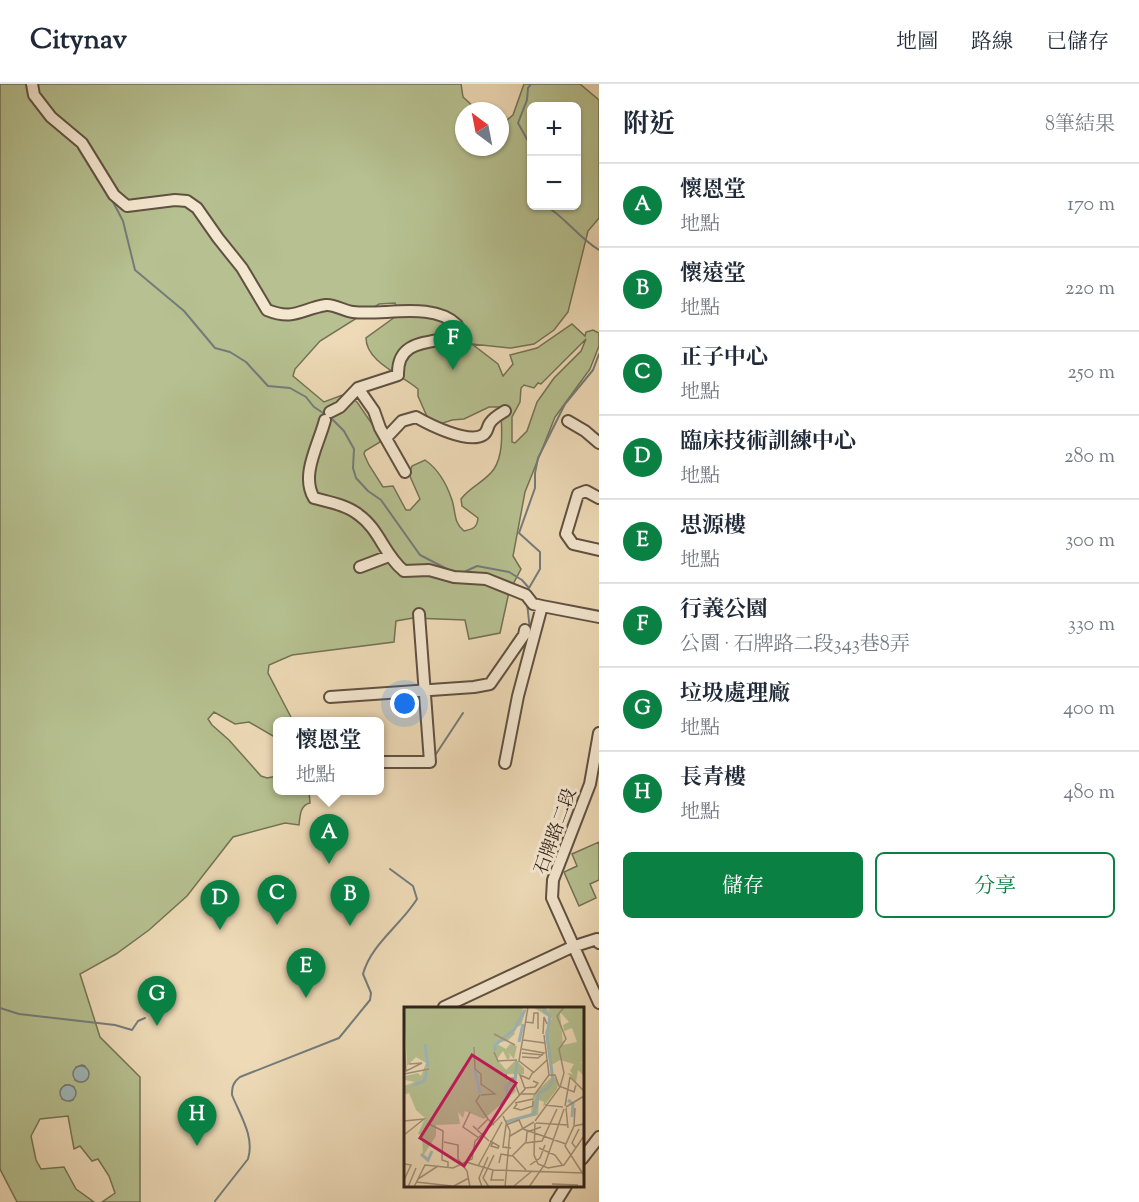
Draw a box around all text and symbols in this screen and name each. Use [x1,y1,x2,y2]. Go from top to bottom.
text: Citynav [30,21,127,61]
text: 地圖 [896,28,938,58]
text: 路線 [971,28,1013,58]
text: 已儲存 [1046,28,1109,58]
north arrow [455,102,509,156]
map controls [527,102,581,210]
button: + [527,102,581,156]
text: 附近 [623,107,675,144]
text: 8筆結果 [1045,111,1115,140]
button: − [527,156,581,210]
text: 懷恩堂 [680,175,746,207]
text: A [634,191,651,220]
text: 170 m [1067,191,1115,220]
text: 地點 [680,211,720,240]
text: 懷遠堂 [680,259,746,291]
text: B [636,275,649,304]
text: 220 m [1065,275,1115,304]
text: 地點 [680,295,720,324]
pin: F [434,320,472,370]
text: 正子中心 [680,343,768,375]
text: C [634,359,651,388]
text: 250 m [1067,359,1115,388]
text: 地點 [680,379,720,408]
text: 臨床技術訓練中心 [680,427,856,459]
text: D [635,443,650,472]
text: 280 m [1064,443,1115,472]
text: 地點 [680,463,720,492]
text: 思源樓 [680,511,746,543]
text: E [636,527,649,556]
text: 300 m [1065,527,1115,556]
text: 地點 [680,547,720,576]
text: 行義公園 [680,595,768,627]
text: F [637,611,648,640]
text: 330 m [1068,611,1115,640]
text: 公園 · 石牌路二段343巷8弄 [680,631,910,660]
text: 垃圾處理廠 [680,679,790,711]
your location [390,689,419,718]
text: G [634,695,651,724]
text: 400 m [1063,695,1115,724]
text: 地點 [680,715,720,744]
popup [273,717,384,795]
text: 懷恩堂 [295,726,362,758]
text: 地點 [295,762,335,791]
text: 長青樓 [680,763,746,795]
text: H [635,779,650,808]
text: 480 m [1064,779,1115,808]
street label: 石牌路二段 [529,785,584,878]
text: 地點 [680,799,720,828]
pin: A [310,814,348,864]
button: 儲存 [623,852,863,918]
button: 分享 [875,852,1115,918]
pin: C [258,876,296,925]
pin: B [330,876,370,926]
pin: D [200,880,240,930]
pin: E [286,948,326,998]
pin: G [138,976,176,1026]
inset map [404,1007,584,1187]
pin: H [178,1096,216,1146]

